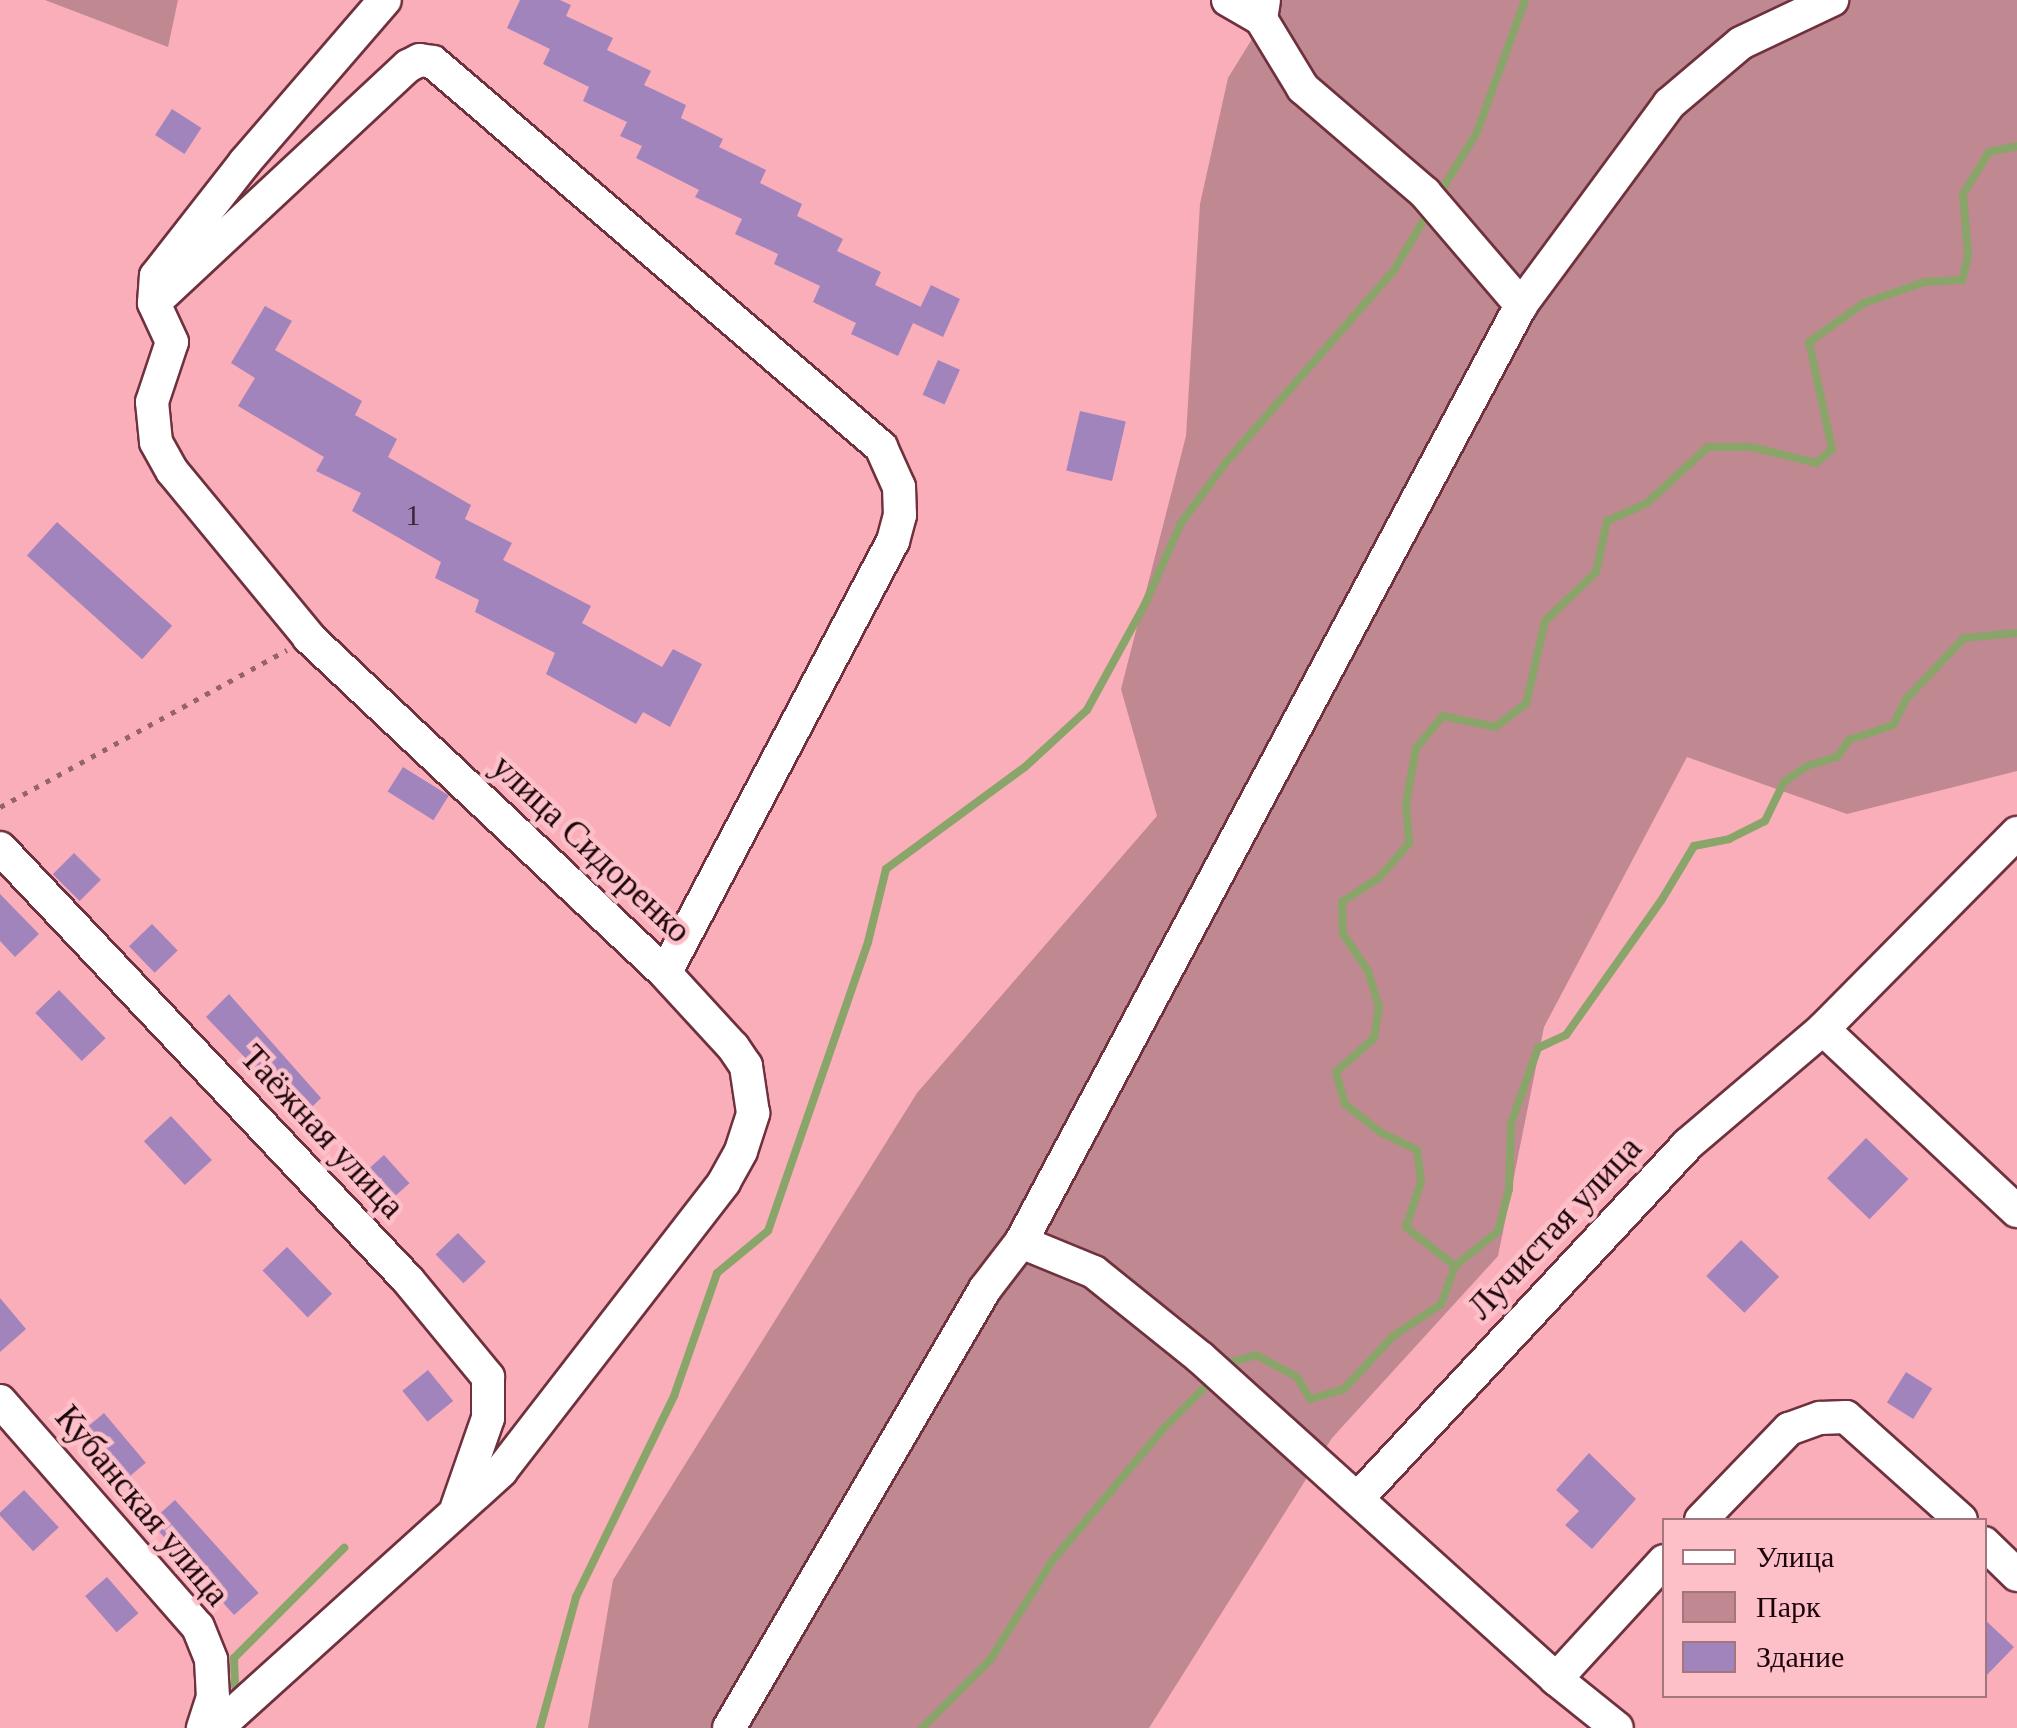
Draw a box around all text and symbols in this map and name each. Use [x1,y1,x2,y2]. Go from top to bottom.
house number: 1 [406,497,420,533]
street label: улица Сидоренко [483,746,699,952]
street label: Таёжная улица [231,1037,413,1227]
street label: Лучистая улица [1460,1128,1650,1328]
street label: Кубанская улица [46,1397,238,1615]
legend [1662,1518,1987,1698]
text: Улица [1756,1540,1834,1573]
text: Парк [1756,1590,1821,1623]
text: Здание [1756,1640,1844,1673]

